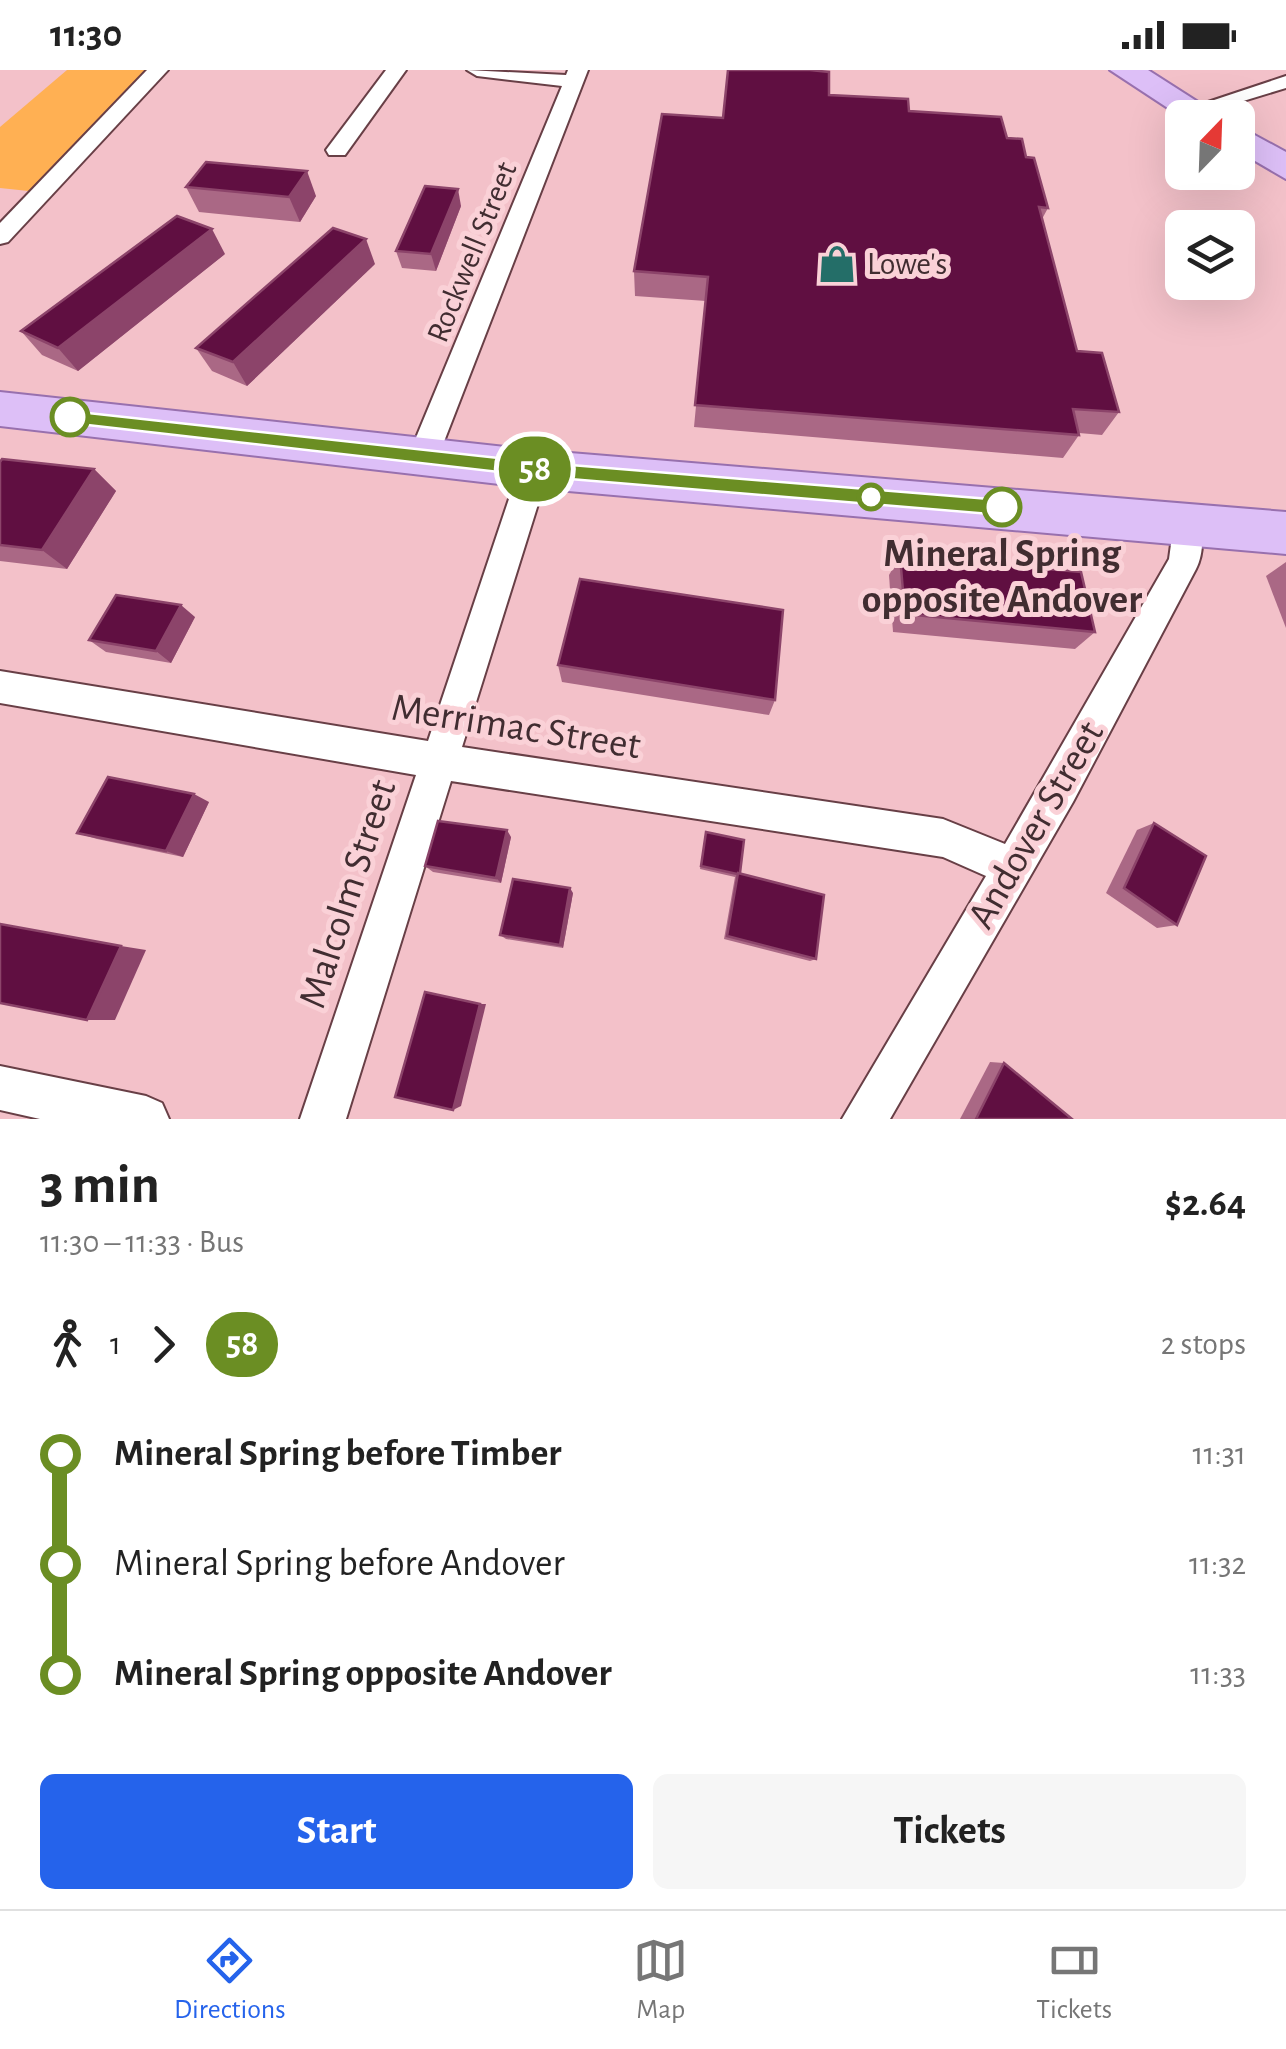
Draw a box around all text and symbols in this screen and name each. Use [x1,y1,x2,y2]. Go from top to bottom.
text: 11:30 [50,16,122,54]
north arrow [1165,100,1255,190]
map controls [1165,100,1255,300]
street label: Rockwell Street [421,157,523,347]
button: layers [1165,210,1255,300]
shop icon: Lowe's [816,243,858,285]
place label: Lowe's [867,248,947,280]
unlabelled marker [51,398,89,436]
line badge: 58 [490,436,580,502]
text: 58 [519,452,551,487]
unlabelled marker [858,484,884,510]
marker: Mineral Spring opposite Andover [983,488,1021,526]
place label: Mineral Spring opposite Andover [862,534,1142,620]
street label: Merrimac Street [389,688,643,766]
street label: Andover Street [961,714,1111,935]
street label: Malcolm Street [292,775,404,1013]
text: 3 min [40,1158,160,1213]
text: $2.64 [1165,1185,1246,1223]
text: 11:30 – 11:33 · Bus [40,1226,244,1258]
icon: walk [40,1317,95,1372]
icon: forward [136,1317,191,1372]
text: 58 [226,1327,258,1362]
text: 1 [110,1328,121,1360]
text: 2 stops [1161,1328,1246,1360]
text: Mineral Spring before Timber [114,1435,562,1473]
text: 11:31 [1192,1438,1246,1470]
text: Mineral Spring before Andover [114,1545,565,1583]
text: 11:32 [1189,1548,1246,1580]
text: Mineral Spring opposite Andover [114,1655,612,1693]
text: 11:33 [1190,1658,1246,1690]
button: Start [40,1774,633,1889]
button: Tickets [653,1774,1246,1889]
tab: Directions [174,1933,286,2027]
tab: Map [633,1933,688,2027]
tab: Tickets [1036,1933,1112,2027]

